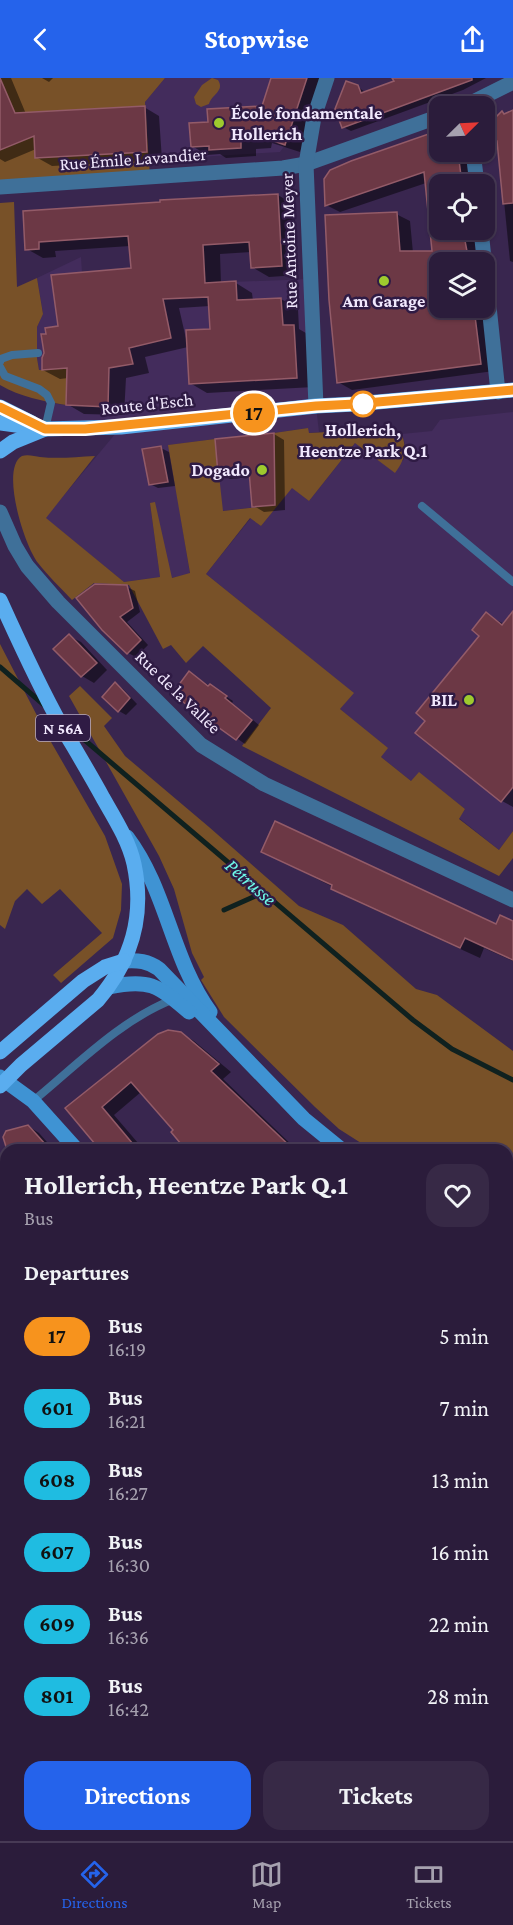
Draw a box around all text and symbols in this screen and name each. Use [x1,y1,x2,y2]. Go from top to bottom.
icon: back [24,23,57,56]
icon: share [456,23,489,56]
text: Stopwise [204,24,309,54]
north arrow [429,96,495,162]
map controls [429,96,495,318]
place label: École fondamentale Hollerich [231,103,382,144]
marker: École fondamentale Hollerich [212,116,226,130]
street label: Rue Émile Lavandier [59,144,208,174]
street label: Rue Antoine Meyer [277,172,301,309]
button: locate [429,174,495,240]
button: layers [429,252,495,318]
marker: Am Garage [377,274,391,288]
place label: Am Garage [342,291,425,311]
street label: Route d'Esch [100,389,195,419]
marker: Hollerich, Heentze Park Q.1 [350,391,376,417]
line badge: 17 [227,394,281,432]
text: 17 [245,401,263,425]
place label: Hollerich, Heentze Park Q.1 [299,420,428,461]
place label: Dogado [191,460,250,480]
marker: Dogado [255,463,269,477]
street label: Rue de la Vallée [131,646,225,738]
place label: BIL [431,690,457,710]
marker: BIL [462,693,476,707]
road number: N 56A [36,715,90,741]
water label: Pétrusse [221,854,281,910]
button: heart [426,1164,489,1227]
text: Hollerich, Heentze Park Q.1 [24,1169,348,1200]
text: Bus [24,1207,53,1229]
text: Departures [24,1260,129,1285]
text: Bus [108,1313,142,1338]
text: 17 [48,1324,66,1348]
text: 5 min [439,1324,489,1349]
text: 16:19 [108,1338,146,1360]
text: Bus [108,1385,142,1410]
text: 601 [41,1396,73,1420]
text: 7 min [439,1396,489,1421]
text: 16:21 [108,1410,146,1432]
text: Bus [108,1457,142,1482]
text: 608 [39,1468,75,1492]
text: 13 min [432,1468,489,1493]
text: 16:27 [108,1482,148,1504]
text: Bus [108,1529,142,1554]
text: 607 [40,1540,74,1564]
text: 16 min [431,1540,489,1565]
text: 16:30 [108,1554,150,1576]
text: Bus [108,1601,142,1626]
text: 609 [39,1612,75,1636]
text: 22 min [429,1612,489,1637]
text: 16:36 [108,1626,149,1648]
text: Bus [108,1673,142,1698]
text: 801 [41,1684,73,1708]
text: 28 min [427,1684,489,1709]
text: 16:42 [108,1698,149,1720]
button: Directions [24,1761,251,1830]
button: Tickets [263,1761,489,1830]
tab: Directions [61,1858,128,1911]
tab: Map [250,1858,283,1911]
tab: Tickets [406,1858,452,1911]

